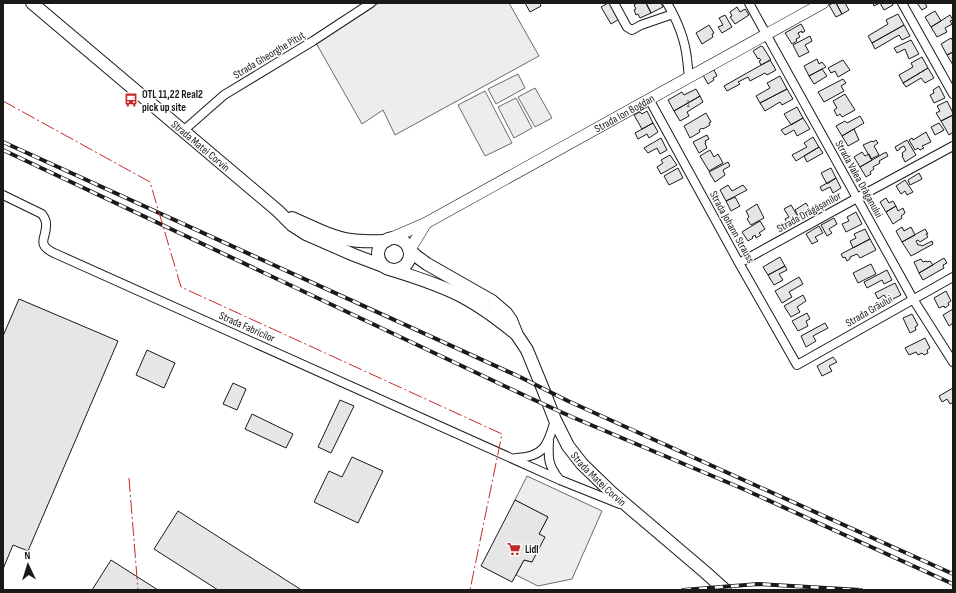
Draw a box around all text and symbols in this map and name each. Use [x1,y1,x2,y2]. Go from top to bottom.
street label: Strada Gheorghe Pituț [231,28,308,81]
place label: OTL 11,22 Real2 pick up site [142,88,203,114]
street label: Strada Ion Bogdan [592,91,657,135]
bus stop icon: OTL 11,22 Real2 pick up site [123,92,139,108]
house number: 1 [686,99,690,110]
street label: Strada Matei Corvin [169,117,233,174]
street label: Strada Valea Drăganului [832,138,886,220]
street label: Strada Johann Strauss [707,189,757,265]
street label: Strada Drăgășanilor [775,189,843,235]
street label: Strada Grâului [843,292,895,330]
street label: Strada Fabricilor [217,309,277,345]
street label: Strada Matei Corvin [568,449,629,509]
supermarket icon: Lidl [506,541,522,557]
place label: Lidl [525,543,539,556]
north arrow [8,545,48,585]
text: N [24,549,31,562]

